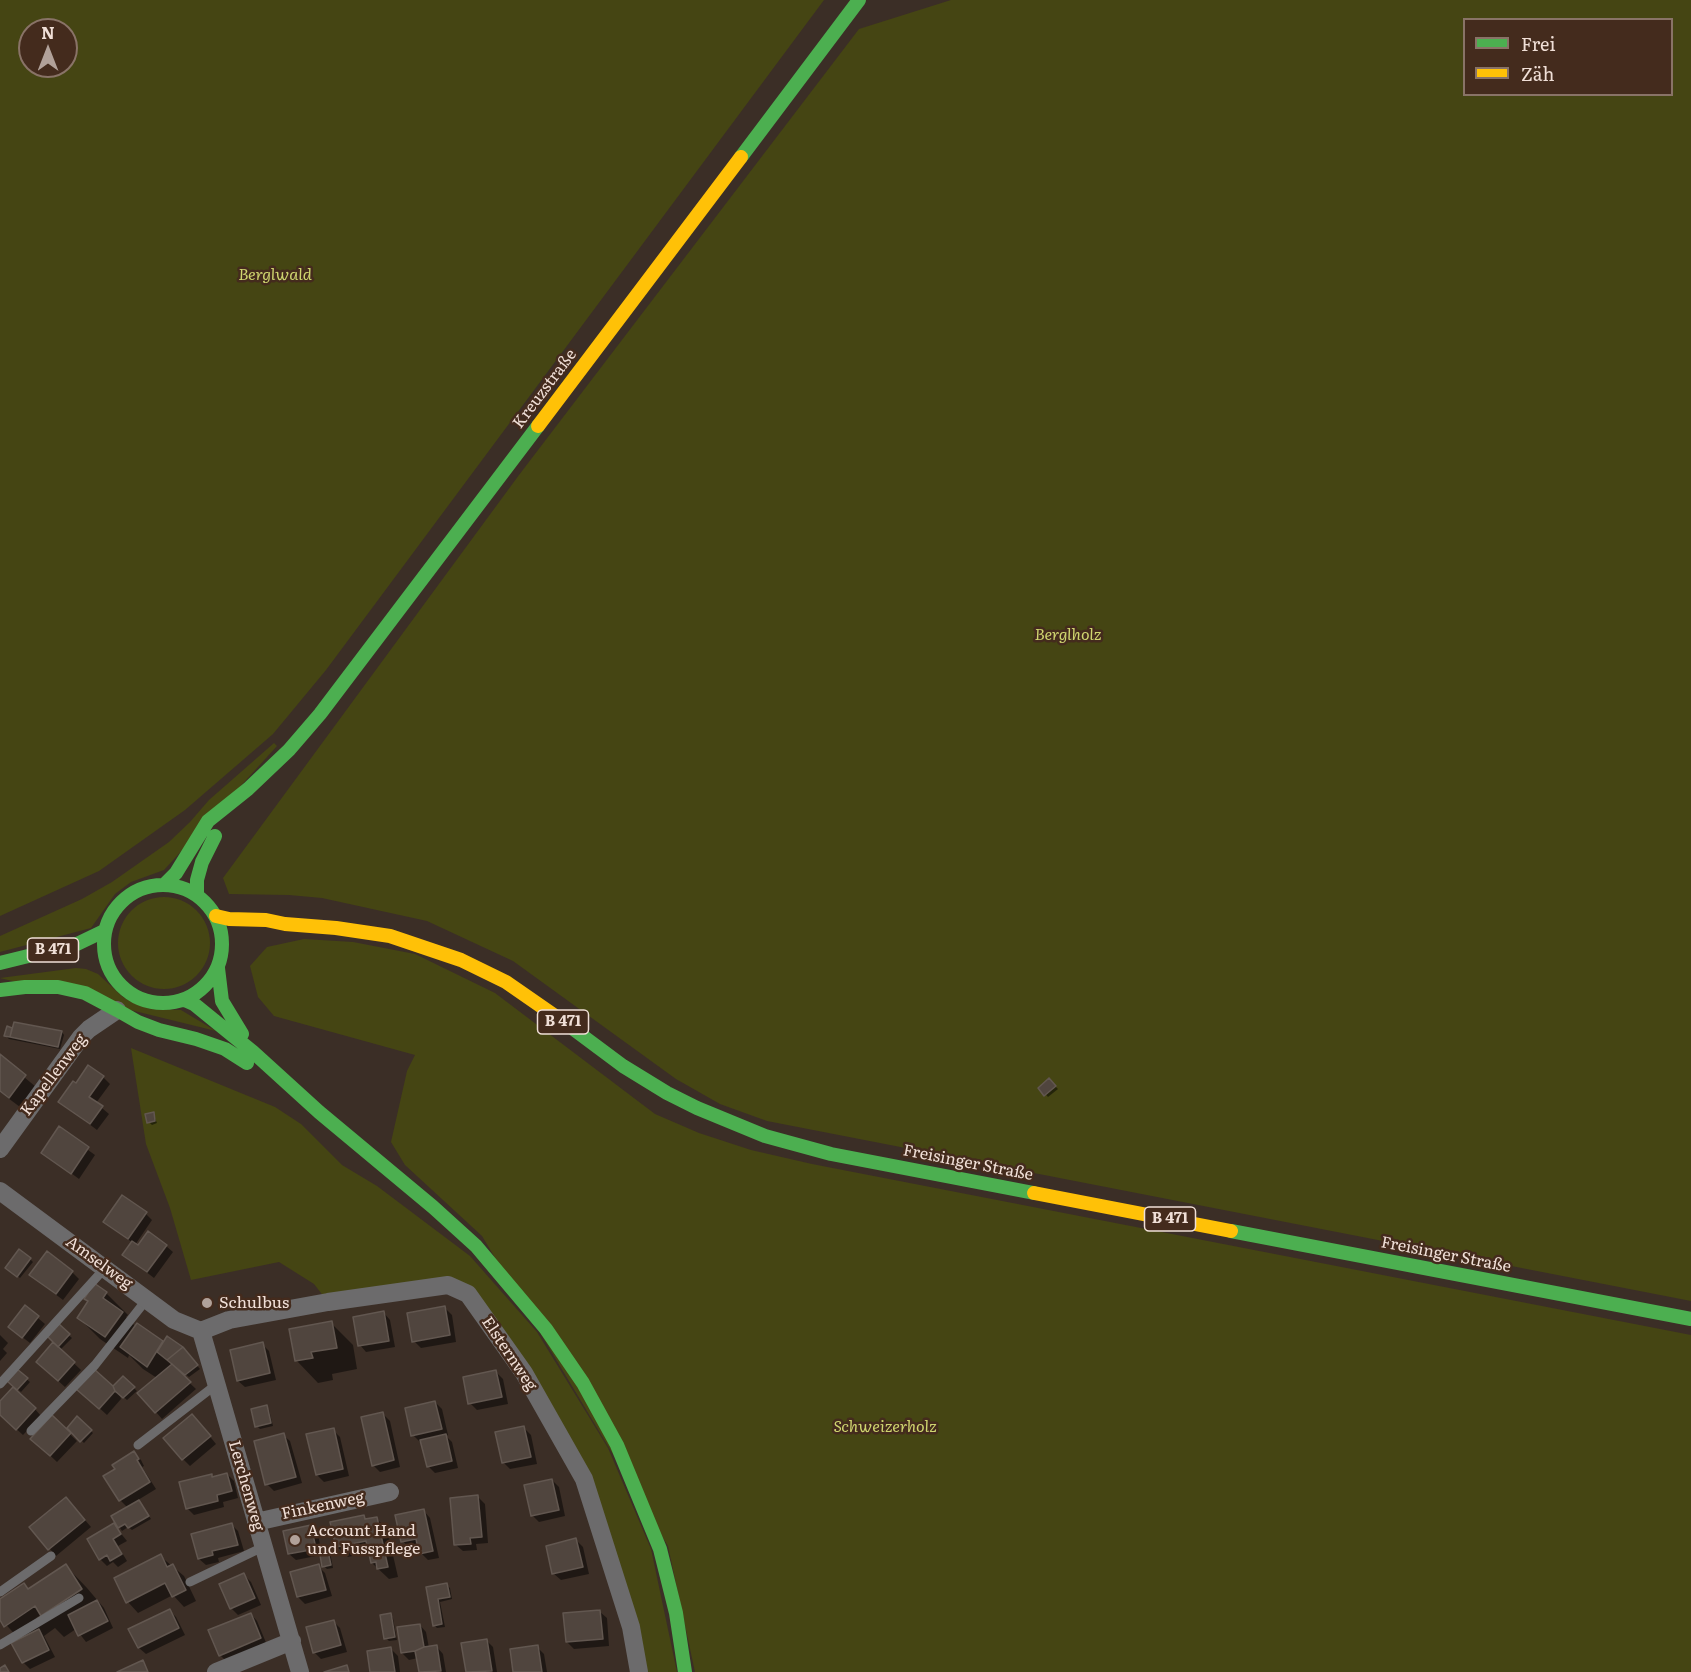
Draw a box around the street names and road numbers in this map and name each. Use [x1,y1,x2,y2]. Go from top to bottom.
street label: Kreuzstraße [509,346,581,432]
road number: B 471 [28,938,78,962]
road number: B 471 [538,1010,588,1034]
street label: Kapellenweg [17,1030,91,1120]
street label: Freisinger Straße [901,1141,1035,1185]
road number: B 471 [1144,1207,1196,1231]
street label: Amselweg [62,1232,136,1294]
street label: Freisinger Straße [1379,1233,1513,1277]
street label: Elsternweg [477,1313,541,1395]
street label: Lerchenweg [224,1439,268,1533]
street label: Finkenweg [280,1488,366,1524]

